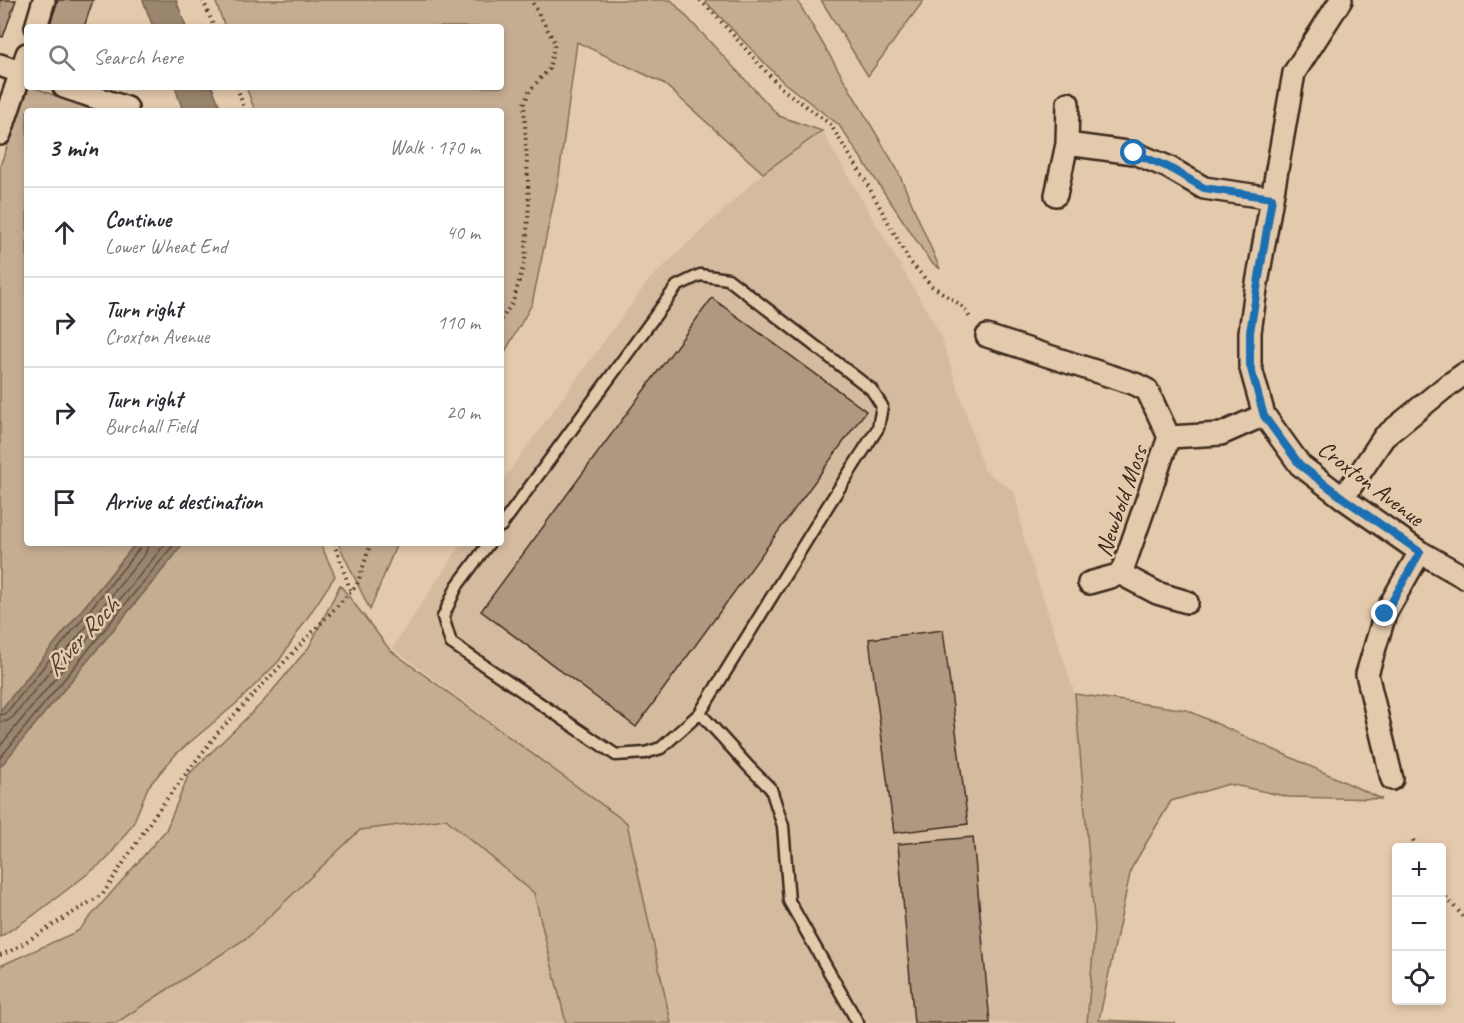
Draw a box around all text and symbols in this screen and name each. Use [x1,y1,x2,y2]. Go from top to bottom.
search box [24,24,504,90]
icon: search [45,41,78,74]
text: Search here [93,43,183,71]
text: 3 min [48,131,98,164]
text: Walk · 170 m [390,135,480,160]
route start [1120,139,1146,165]
text: Continue [105,206,171,234]
icon: ahead [48,216,81,249]
text: 40 m [446,220,480,245]
text: Lower Wheat End [105,234,227,259]
text: Turn right [105,296,182,324]
icon: right [48,306,81,339]
text: 110 m [437,310,480,335]
text: Croxton Avenue [105,324,209,349]
text: Turn right [105,386,182,414]
icon: right [48,396,81,429]
text: 20 m [446,400,480,425]
text: Burchall Field [105,414,196,439]
street label: Croxton Avenue [1312,433,1432,534]
street label: Newbold Moss [1088,440,1155,560]
icon: arrive [48,486,81,519]
text: Arrive at destination [105,488,262,516]
water label: River Roch [37,589,127,683]
route end [1371,600,1397,626]
map controls [1392,843,1446,1005]
button: + [1392,843,1446,897]
button: − [1392,897,1446,951]
button: locate [1392,951,1446,1005]

